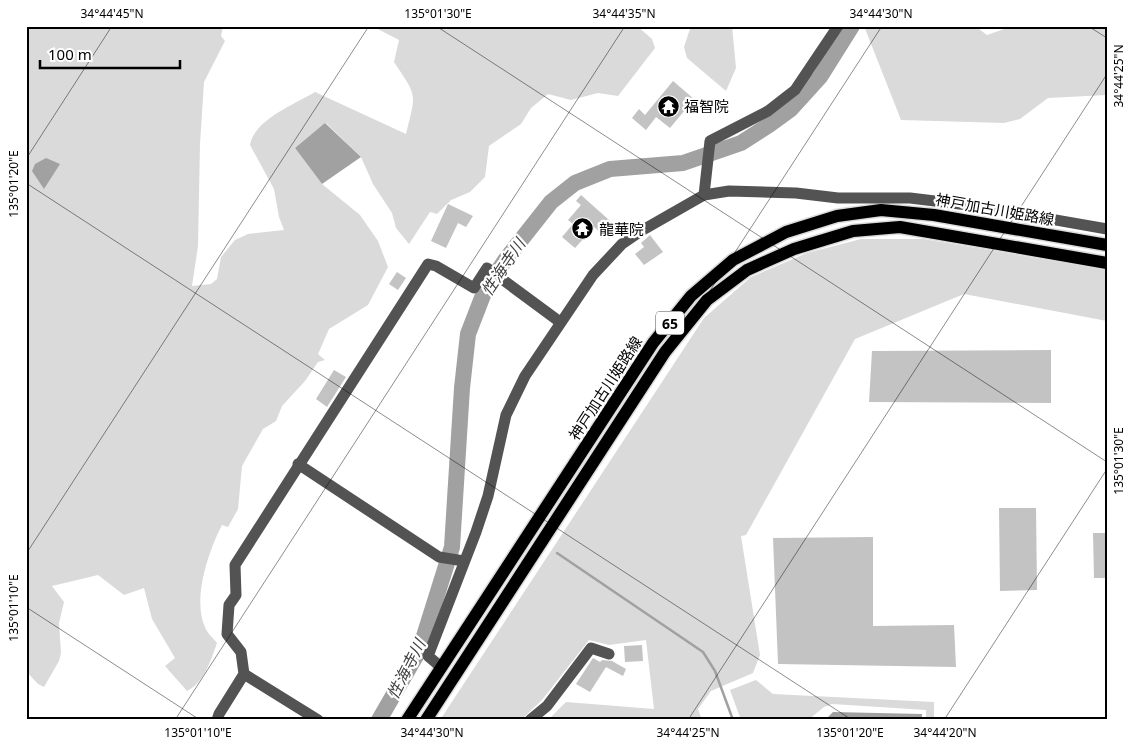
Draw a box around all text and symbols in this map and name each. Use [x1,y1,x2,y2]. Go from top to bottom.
text: 34°44'45"N [80,5,144,22]
text: 135°01'30"E [404,5,472,22]
text: 34°44'35"N [592,5,656,22]
text: 34°44'30"N [849,5,913,22]
scale bar [40,38,180,70]
text: 100 m [48,44,92,64]
text: 34°44'25"N [1110,44,1127,108]
temple icon: 福智院 [656,94,680,118]
place label: 福智院 [684,96,729,116]
text: 135°01'20"E [5,150,22,218]
street label: 神戸加古川姫路線 [934,189,1056,229]
temple icon: 龍華院 [571,217,595,241]
place label: 龍華院 [599,219,644,239]
water label: 性海寺川 [476,233,531,300]
road number: 65 [656,312,684,334]
street label: 神戸加古川姫路線 [564,332,646,444]
text: 135°01'30"E [1110,427,1127,495]
text: 135°01'10"E [5,574,22,642]
water label: 性海寺川 [382,634,431,703]
text: 135°01'10"E [164,724,232,741]
text: 34°44'30"N [400,724,464,741]
text: 34°44'25"N [656,724,720,741]
text: 135°01'20"E [816,724,884,741]
text: 34°44'20"N [913,724,977,741]

